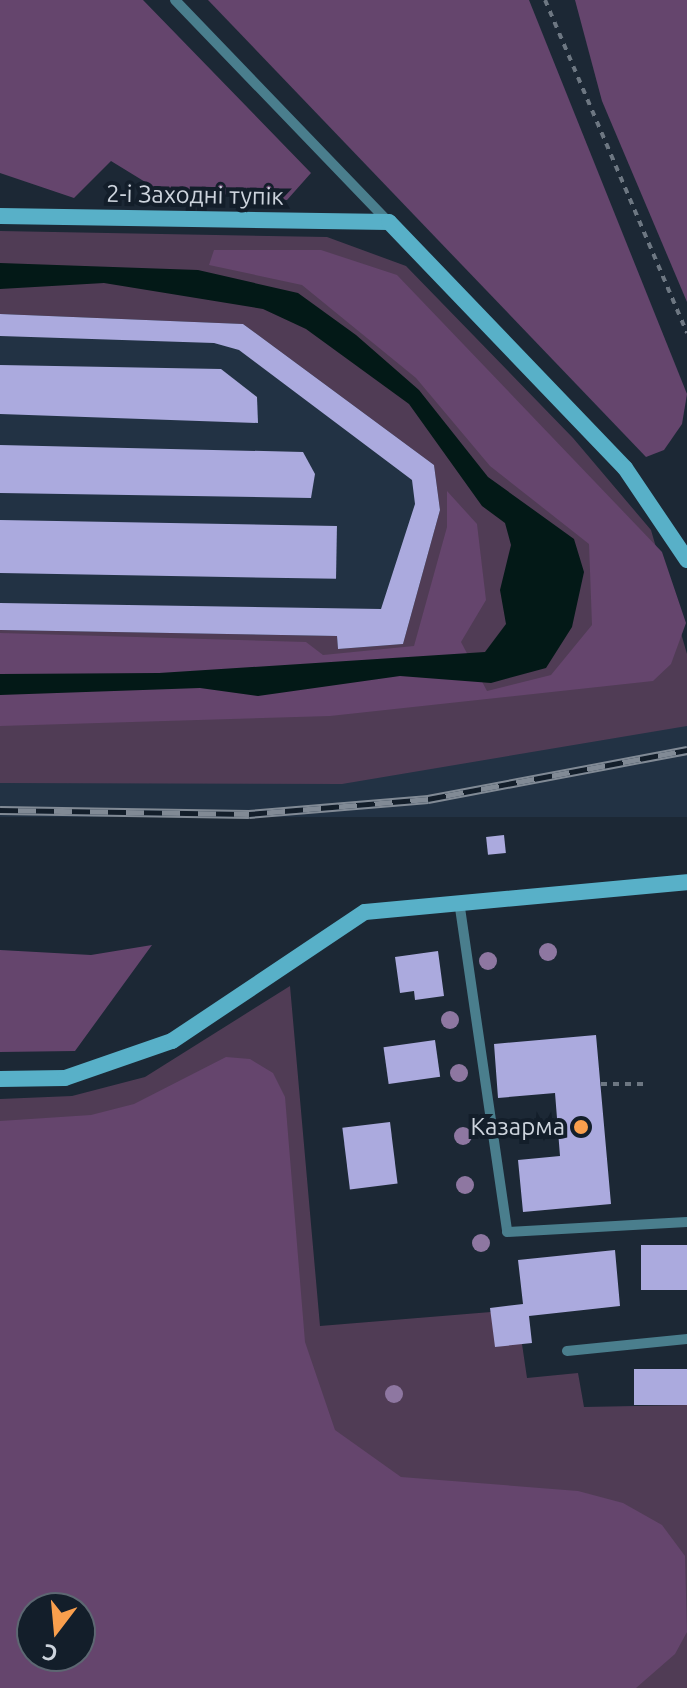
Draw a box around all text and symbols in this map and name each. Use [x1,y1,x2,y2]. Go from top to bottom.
street label: 2-і Заходні тупік [106,179,284,211]
place label: Казарма [470,1113,565,1141]
marker: Казарма [572,1118,590,1136]
north arrow [16,1592,96,1672]
text: С [40,1640,60,1668]

